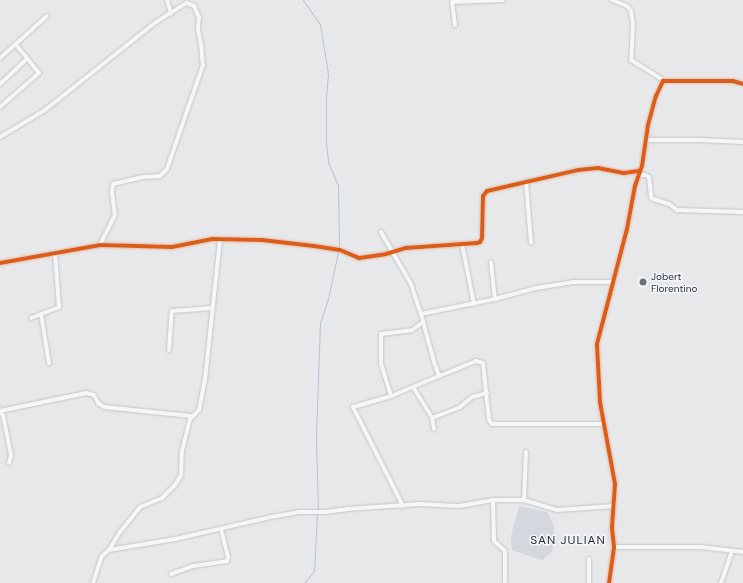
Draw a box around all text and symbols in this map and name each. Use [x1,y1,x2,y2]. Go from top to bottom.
place label: Jobert Florentino [651,270,697,294]
marker: Jobert Florentino [638,277,648,287]
district label: SAN JULIAN [530,534,606,548]

